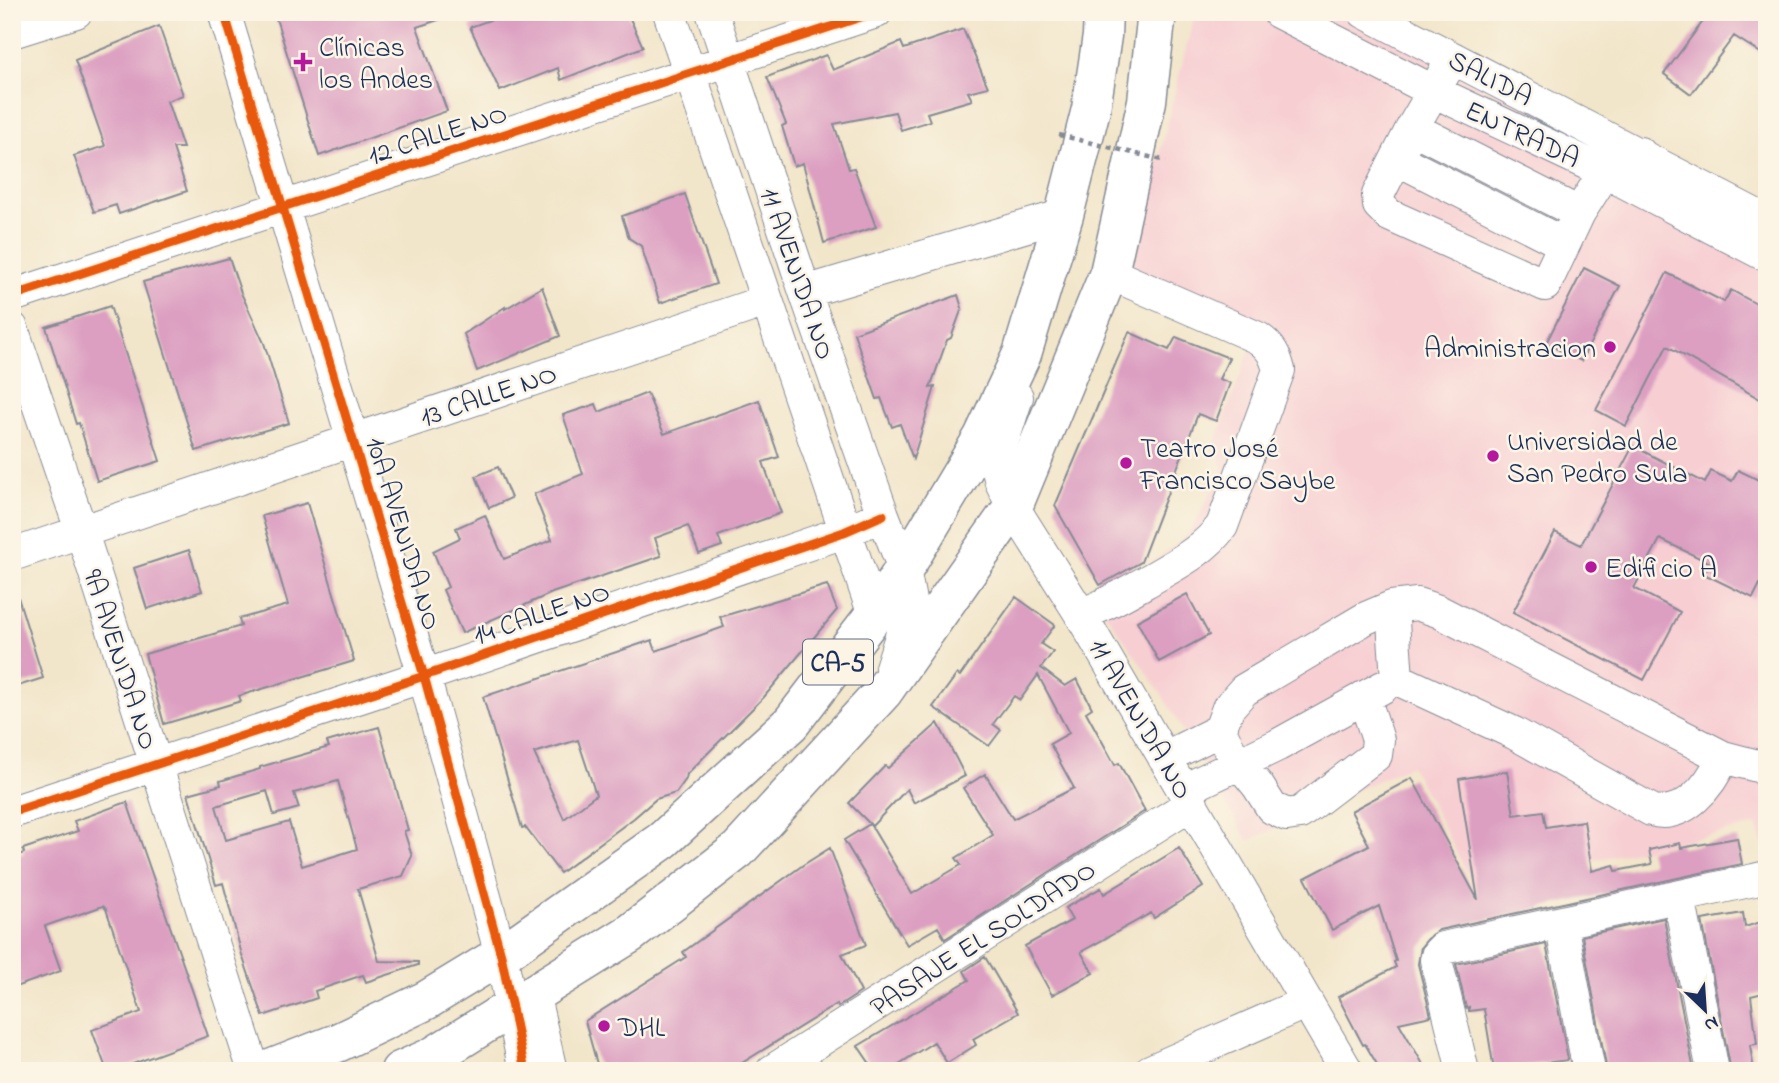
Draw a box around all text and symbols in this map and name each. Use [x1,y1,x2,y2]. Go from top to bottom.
place label: Clínicas los Andes [319,29,433,102]
street label: SALIDA [1440,41,1539,119]
marker: Clínicas los Andes [293,52,313,72]
street label: ENTRADA [1457,92,1586,181]
street label: 12 CALLE NO [363,95,513,178]
street label: 11 AVENIDA NO [747,182,844,366]
place label: Administracion [1424,330,1596,371]
marker: Administracion [1602,339,1618,355]
street label: 13 CALLE NO [415,355,563,440]
place label: Universidad de San Pedro Sula [1507,423,1688,496]
place label: Teatro José Francisco Saybe [1139,430,1336,503]
street label: 10A AVENIDA NO [353,432,451,636]
marker: Universidad de San Pedro Sula [1485,448,1501,464]
marker: Teatro José Francisco Saybe [1118,455,1134,471]
place label: Edificio A [1605,550,1717,591]
marker: Edificio A [1583,559,1599,575]
street label: 9A AVENIDA NO [70,565,167,756]
street label: 14 CALLE NO [468,573,616,658]
street label: 11 AVENIDA NO [1076,632,1202,808]
road number: CA-5 [803,640,873,684]
street label: PASAJE EL SOLDADO [863,851,1105,1029]
north arrow [1670,974,1740,1044]
text: N [1699,1008,1723,1038]
place label: DHL [617,1009,666,1050]
marker: DHL [596,1018,612,1034]

